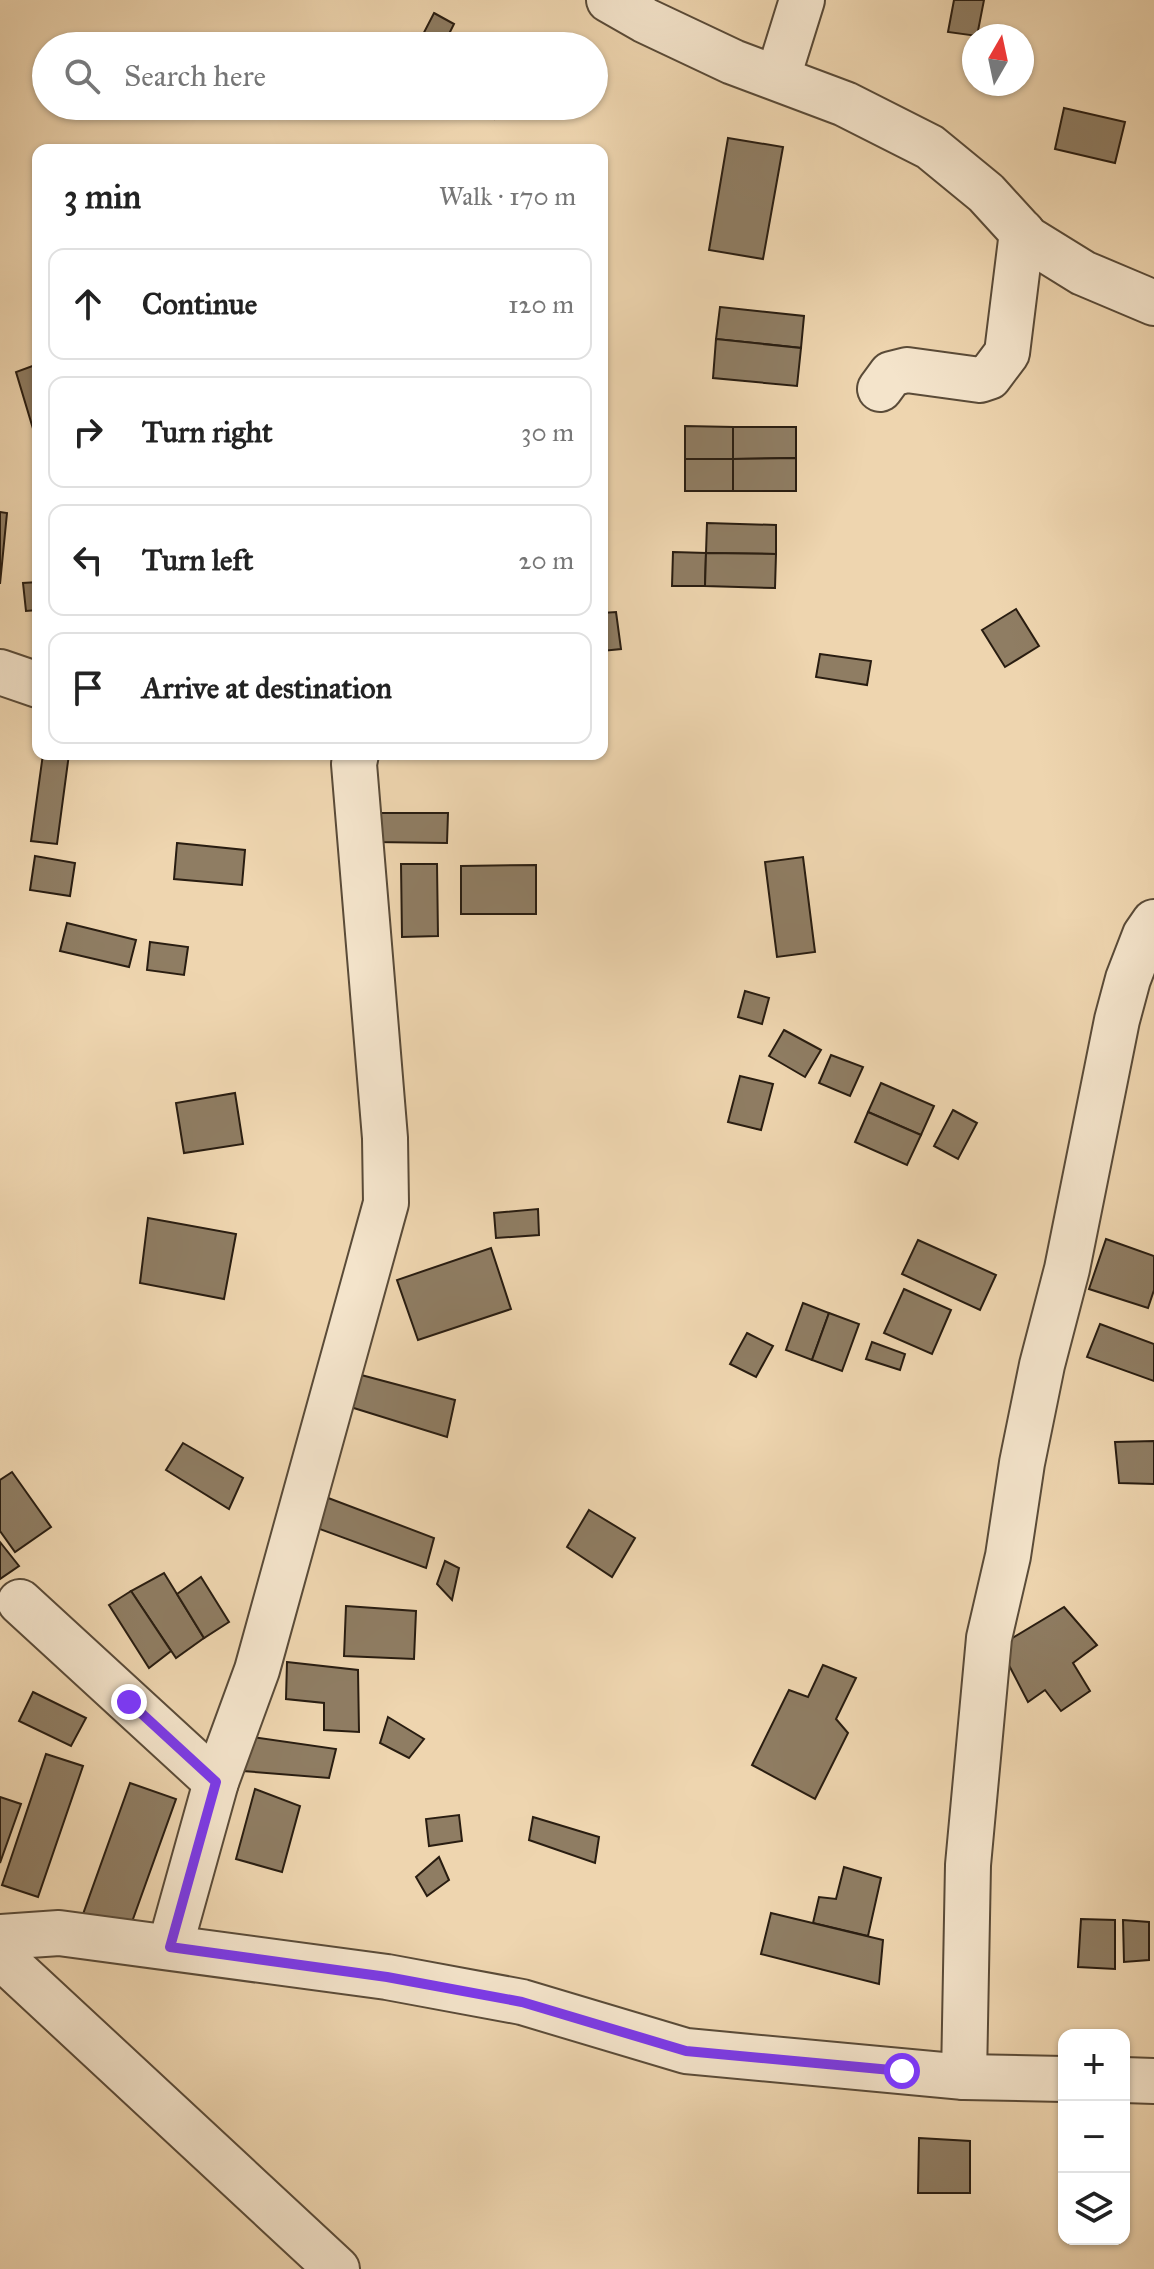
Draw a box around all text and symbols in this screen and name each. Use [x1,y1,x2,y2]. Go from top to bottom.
north arrow [962,24,1034,96]
search box [32,32,608,120]
icon: search [60,54,104,98]
text: Search here [124,58,266,94]
text: 3 min [64,176,141,217]
text: Walk · 170 m [439,180,576,212]
icon: ahead [66,282,110,326]
text: Continue [142,286,257,322]
text: 120 m [508,288,574,320]
icon: right [66,410,110,454]
text: Turn right [142,414,273,450]
text: 30 m [521,416,574,448]
icon: left [66,538,110,582]
text: Turn left [142,542,253,578]
text: 20 m [519,544,574,576]
icon: arrive [66,666,110,710]
text: Arrive at destination [142,670,392,706]
route end [111,1684,147,1720]
map controls [1058,2029,1130,2245]
button: + [1058,2029,1130,2101]
route start [884,2053,920,2089]
button: − [1058,2101,1130,2173]
button: layers [1058,2173,1130,2245]

